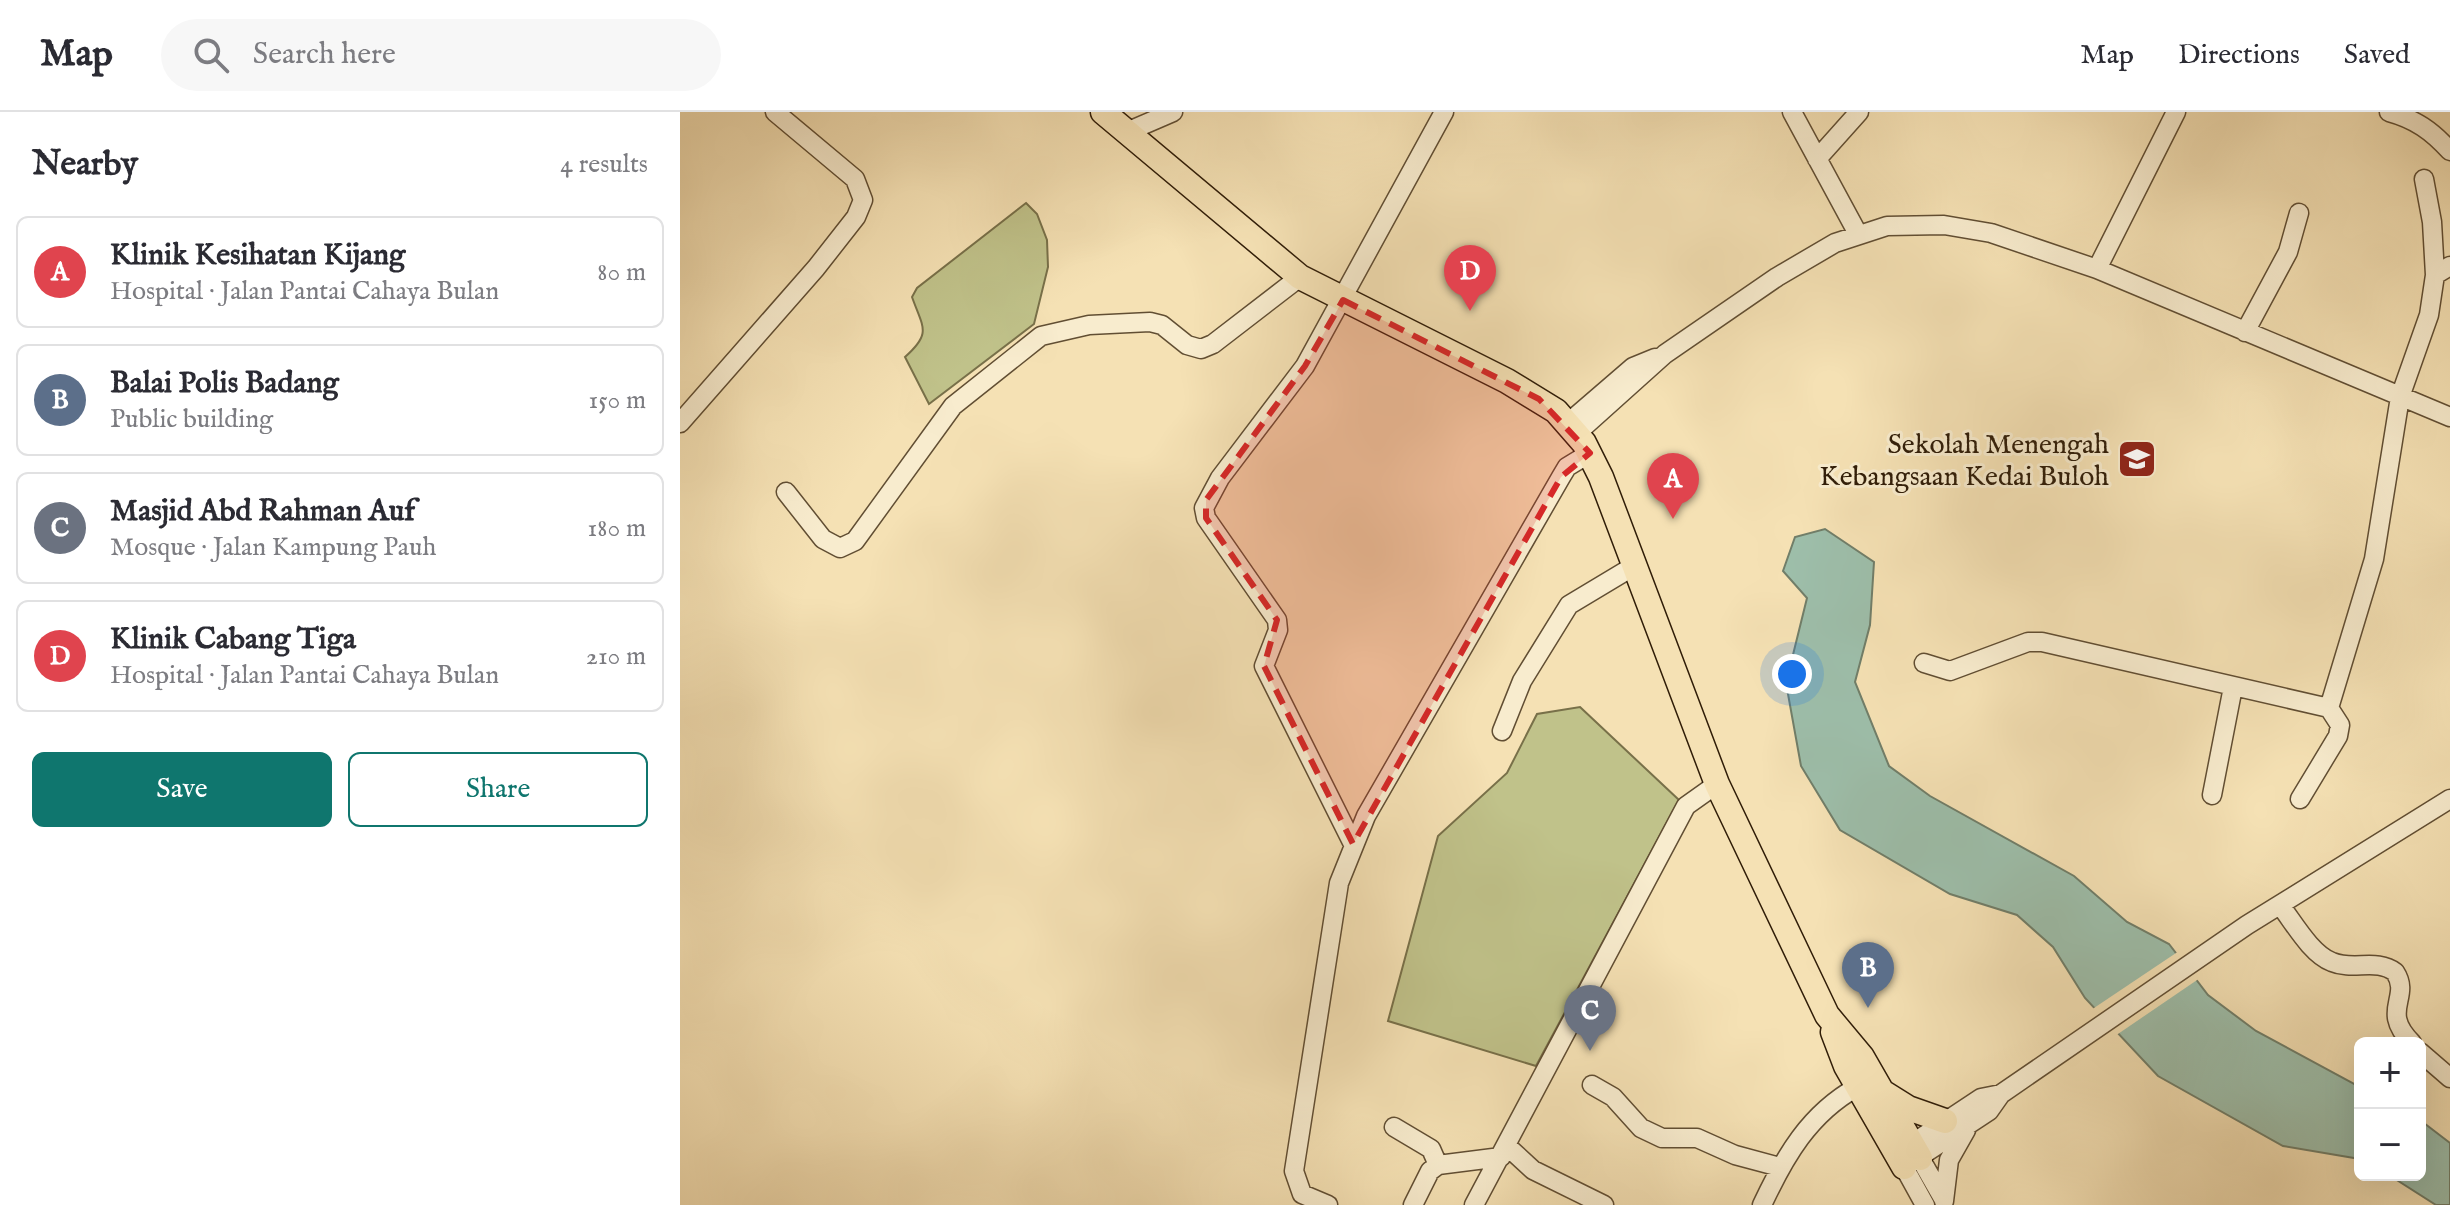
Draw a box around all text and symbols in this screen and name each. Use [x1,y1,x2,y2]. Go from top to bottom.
search box [161,19,721,91]
text: Map [40,31,113,79]
icon: search [189,33,233,77]
text: Search here [253,36,396,74]
text: Map [2080,38,2134,73]
text: Directions [2178,38,2300,73]
text: Saved [2344,38,2410,73]
text: Nearby [32,143,138,186]
text: 4 results [560,148,648,181]
text: Klinik Kesihatan Kijang [110,237,405,275]
pin: D [1444,245,1496,311]
text: A [51,256,69,289]
text: 80 m [597,256,646,289]
text: Hospital · Jalan Pantai Cahaya Bulan [110,275,499,308]
text: Balai Polis Badang [110,365,339,403]
text: B [51,384,69,417]
text: 150 m [588,384,646,417]
text: Public building [110,403,273,436]
place label: Sekolah Menengah Kebangsaan Kedai Buloh [1820,428,2109,495]
school or university icon: Sekolah Menengah Kebangsaan Kedai Buloh [2116,438,2158,480]
pin: A [1647,453,1699,519]
text: Masjid Abd Rahman Auf [110,493,415,531]
text: C [51,512,69,545]
text: 180 m [588,512,646,545]
text: Mosque · Jalan Kampung Pauh [110,531,436,564]
text: Klinik Cabang Tiga [110,621,356,659]
text: D [50,640,70,673]
text: 210 m [586,640,646,673]
your location [1772,654,1812,694]
text: Hospital · Jalan Pantai Cahaya Bulan [110,659,499,692]
button: Save [32,752,332,827]
button: Share [348,752,648,827]
pin: B [1842,942,1894,1008]
pin: C [1564,985,1616,1051]
map controls [2354,1037,2426,1181]
button: + [2354,1037,2426,1109]
button: − [2354,1109,2426,1181]

